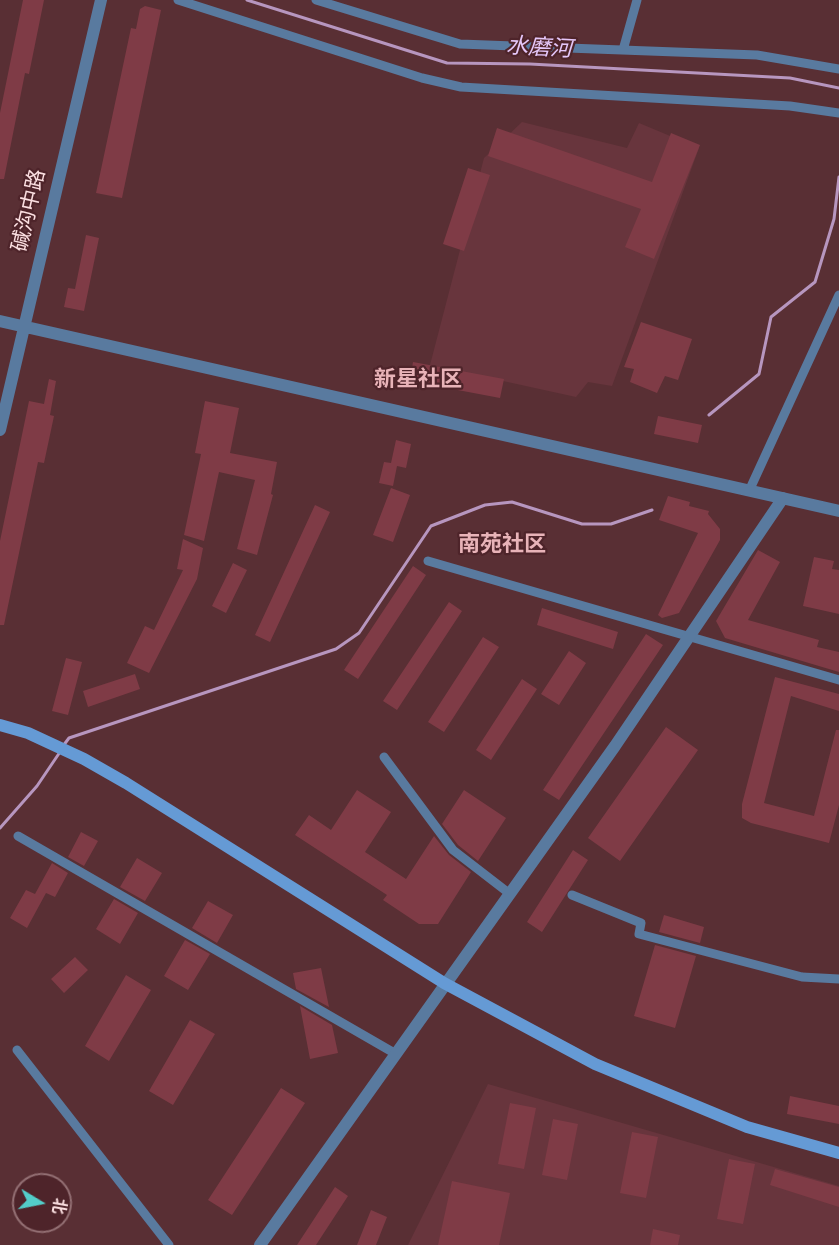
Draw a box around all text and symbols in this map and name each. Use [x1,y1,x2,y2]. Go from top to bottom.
water label: 水磨河 [505,35,573,65]
street label: 碱沟中路 [9,167,53,255]
district label: 新星社区 [374,369,462,395]
district label: 南苑社区 [458,534,546,560]
north arrow [12,1173,72,1233]
text: 北 [47,1196,69,1215]

